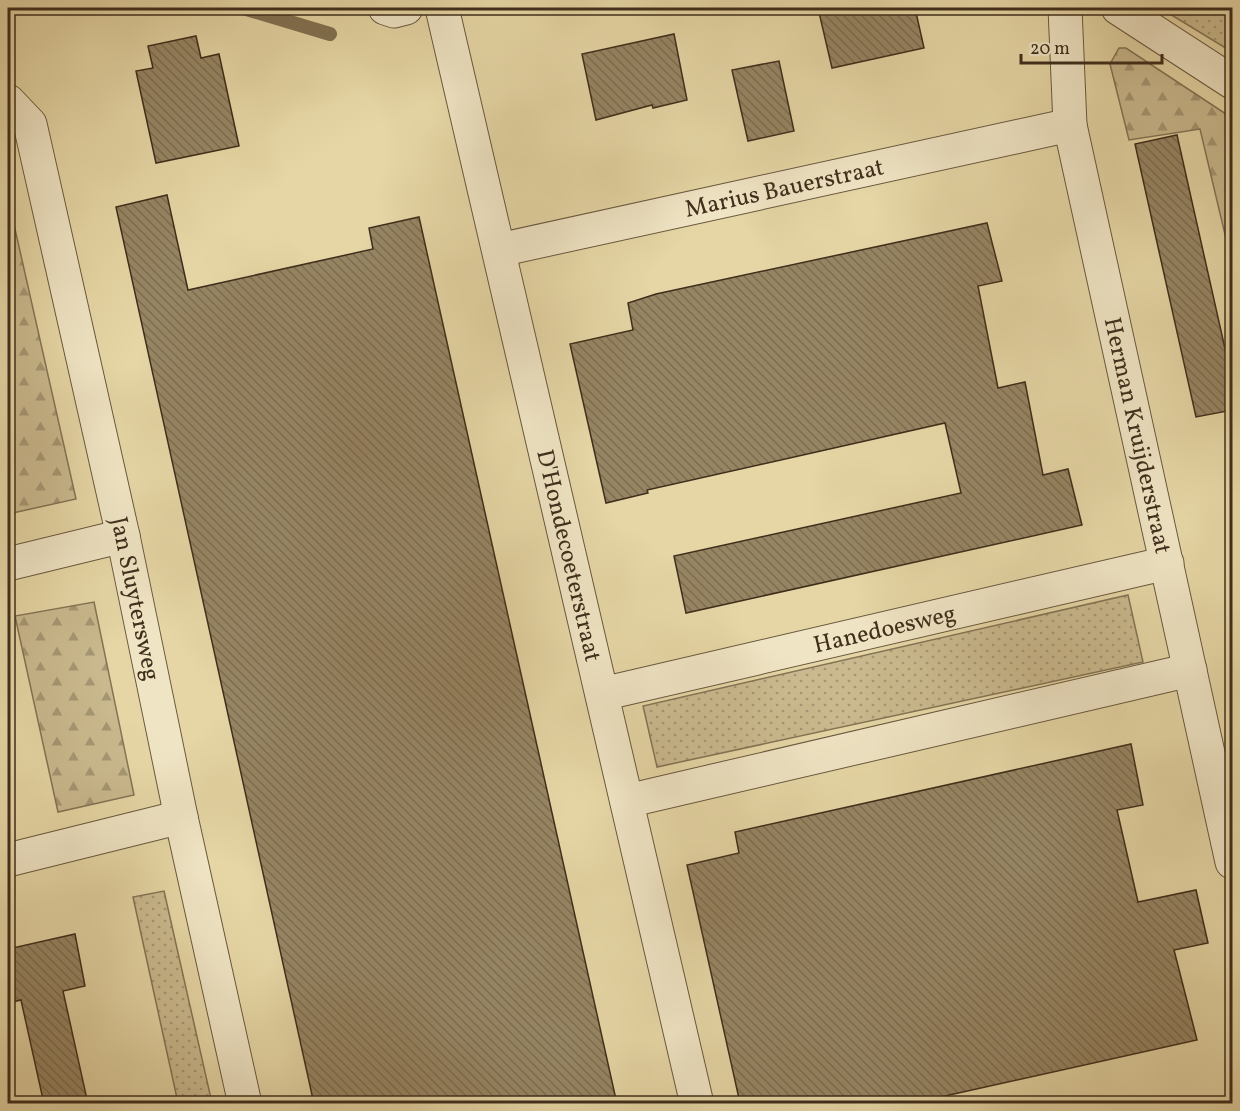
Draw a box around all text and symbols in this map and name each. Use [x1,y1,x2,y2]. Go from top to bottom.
scale bar [1021,27,1162,65]
text: 20 m [1030,37,1070,62]
street label: Marius Bauerstraat [682,151,887,228]
street label: Herman Kruijderstraat [1094,314,1179,557]
street label: D'Hondecoeterstraat [526,446,609,665]
street label: Jan Sluytersweg [100,514,167,684]
street label: Hanedoesweg [810,597,960,663]

